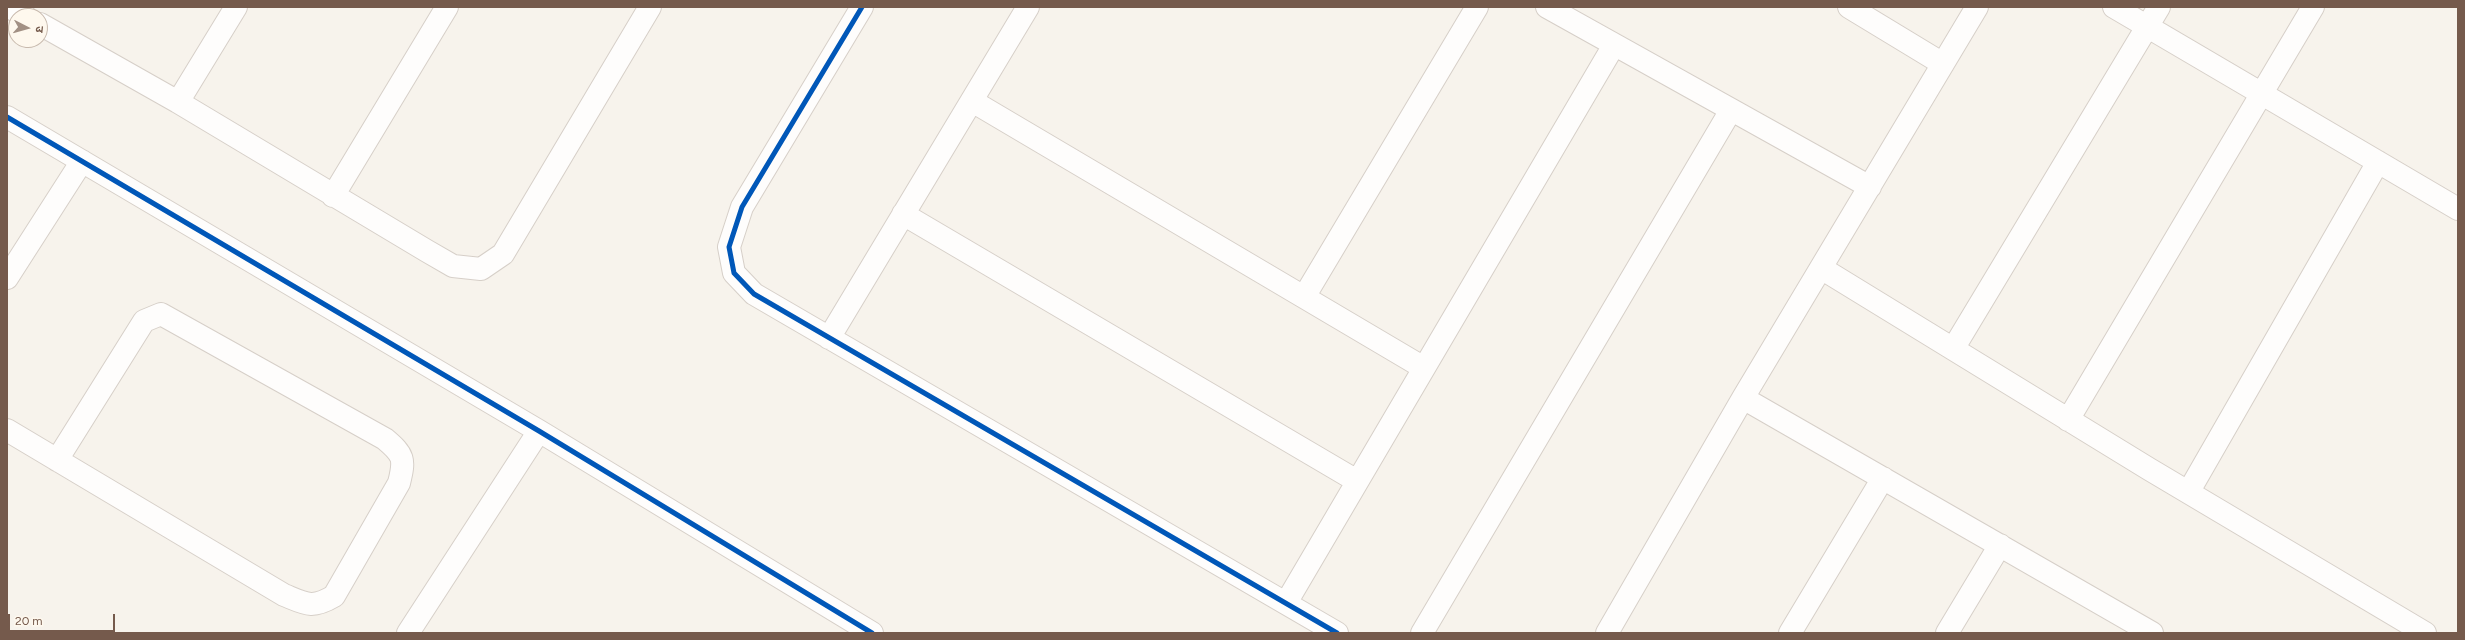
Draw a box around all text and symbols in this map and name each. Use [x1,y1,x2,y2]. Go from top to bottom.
north arrow [8,8,48,48]
text: उ [33,25,46,33]
scale bar [10,606,117,632]
text: 20 m [15,614,43,628]

